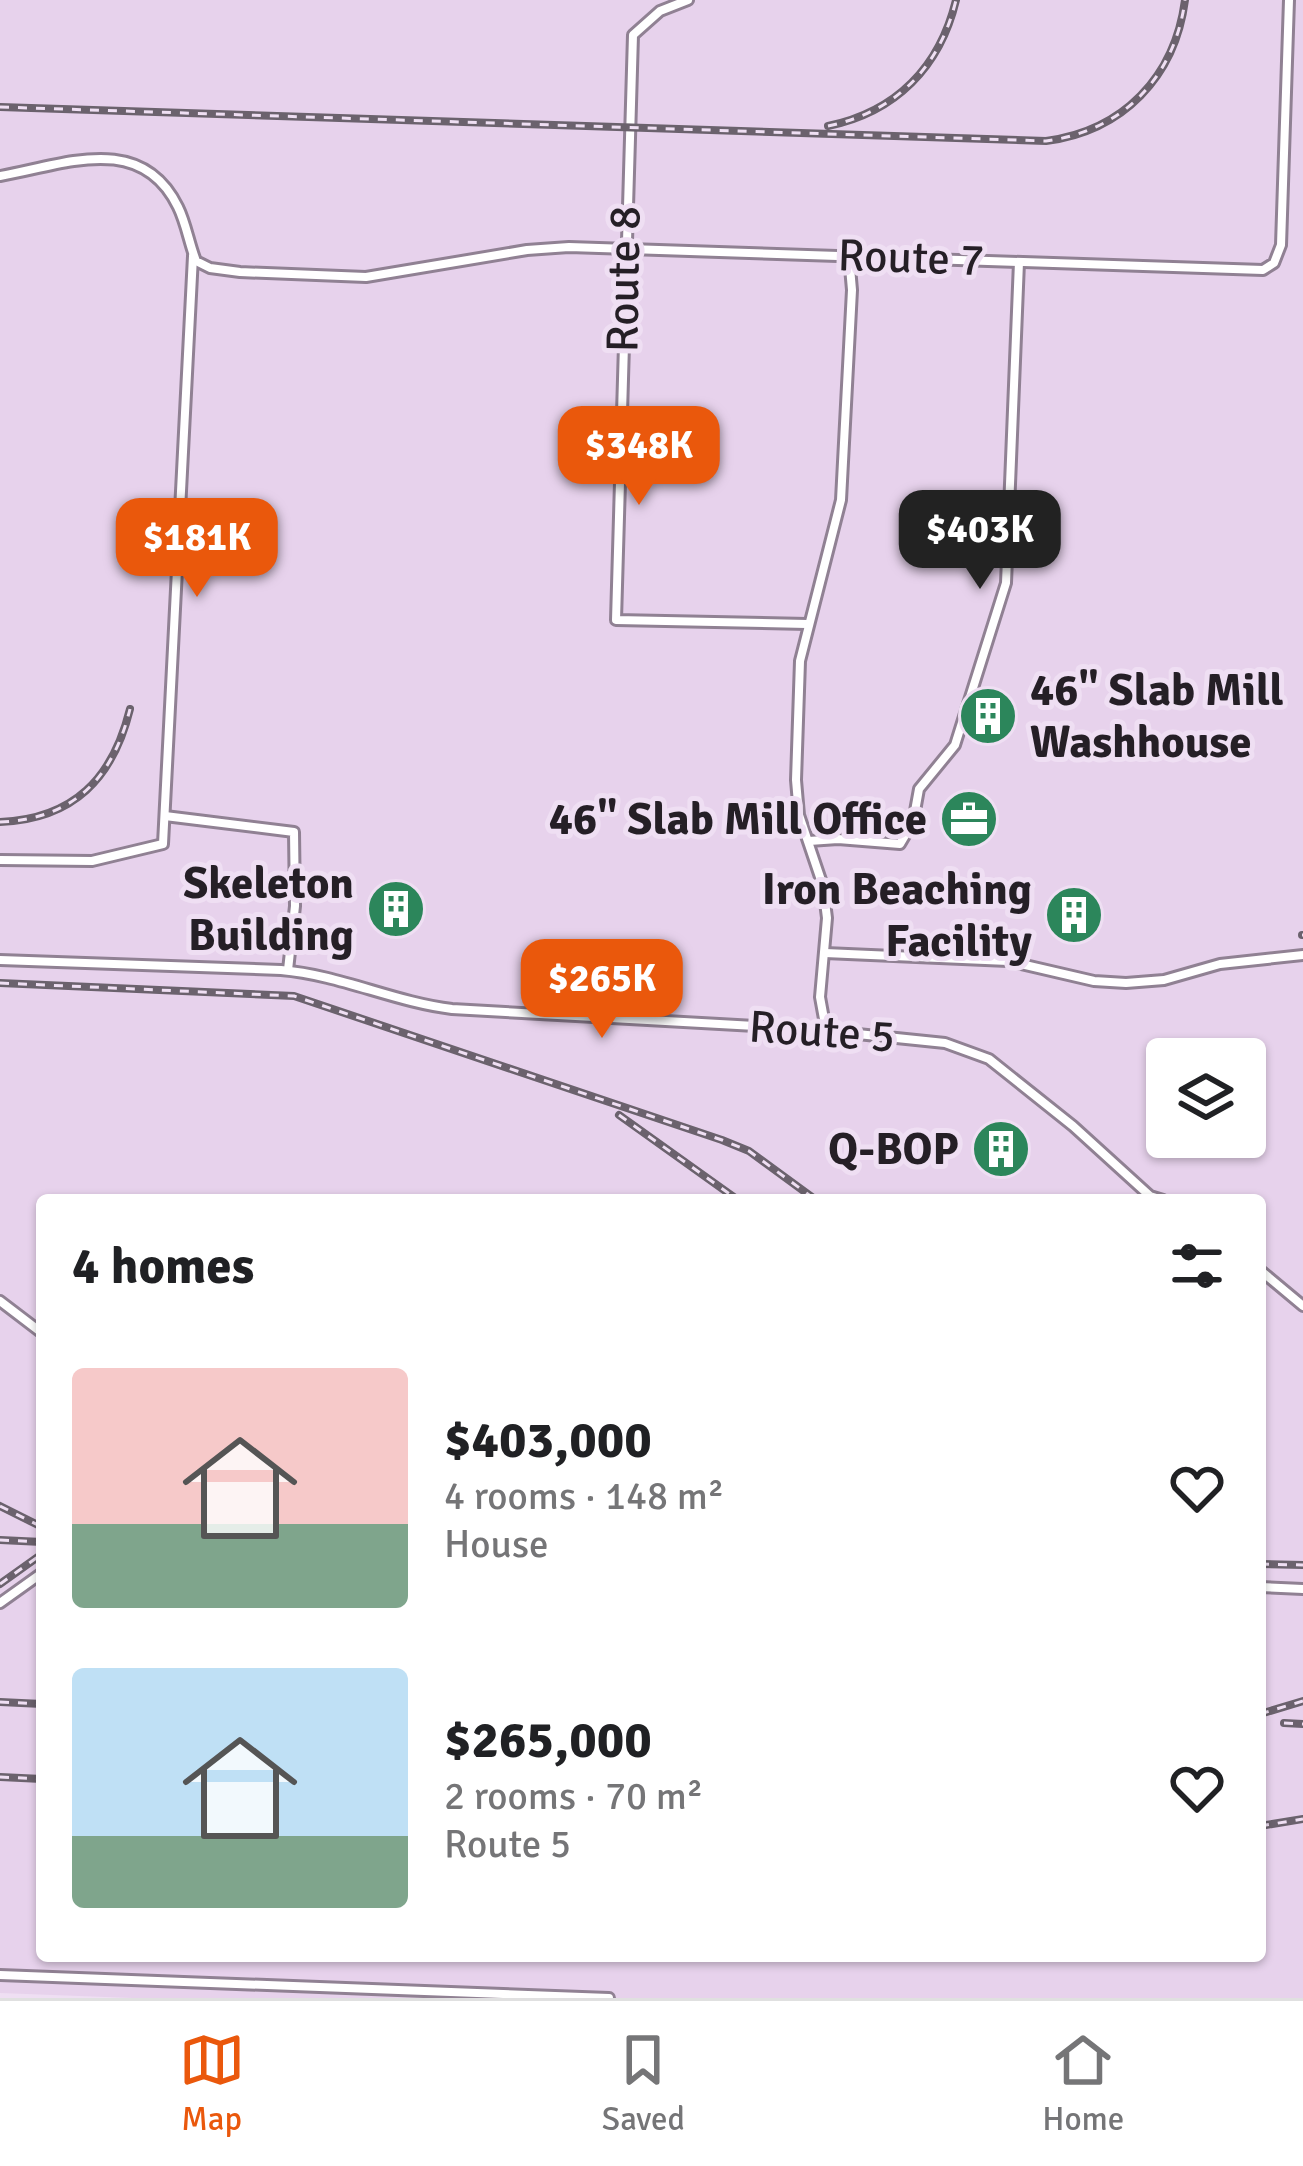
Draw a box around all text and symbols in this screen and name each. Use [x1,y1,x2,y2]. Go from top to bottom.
street label: Route 8 [595,205,653,353]
street label: Route 7 [837,228,985,288]
pin: $348K [555,406,723,508]
text: $348K [585,421,693,469]
pin: $403K [896,490,1064,592]
pin: $181K [113,498,281,600]
text: $403K [926,505,1034,553]
text: $181K [143,513,251,561]
place label: 46" Slab Mill Washhouse [1030,663,1284,770]
building icon: 46" Slab Mill Washhouse [957,685,1019,747]
office icon: 46" Slab Mill Office [938,788,1000,850]
place label: 46" Slab Mill Office [549,792,927,847]
place label: Skeleton Building [183,856,354,963]
place label: Iron Beaching Facility [762,862,1033,969]
building icon: Skeleton Building [365,878,427,940]
building icon: Iron Beaching Facility [1043,884,1105,946]
pin: $265K [518,939,686,1041]
text: $265K [548,954,656,1002]
street label: Route 5 [747,999,897,1065]
map controls [1146,1038,1266,1158]
button: layers [1146,1038,1266,1158]
building icon: Q-BOP [970,1118,1032,1180]
place label: Q-BOP [828,1122,959,1177]
icon: filters [1164,1233,1230,1299]
text: 4 homes [72,1235,254,1298]
text: $403,000 [444,1409,652,1472]
icon: home [168,1416,312,1560]
icon: heart [1164,1455,1230,1521]
text: 4 rooms · 148 m² [444,1472,724,1520]
text: House [444,1520,549,1568]
text: $265,000 [444,1709,652,1772]
icon: home [168,1716,312,1860]
icon: heart [1164,1755,1230,1821]
text: 2 rooms · 70 m² [444,1772,703,1820]
text: Route 5 [444,1820,571,1868]
tab: Map [179,2027,245,2140]
tab: Saved [602,2027,685,2140]
tab: Home [1042,2027,1124,2140]

